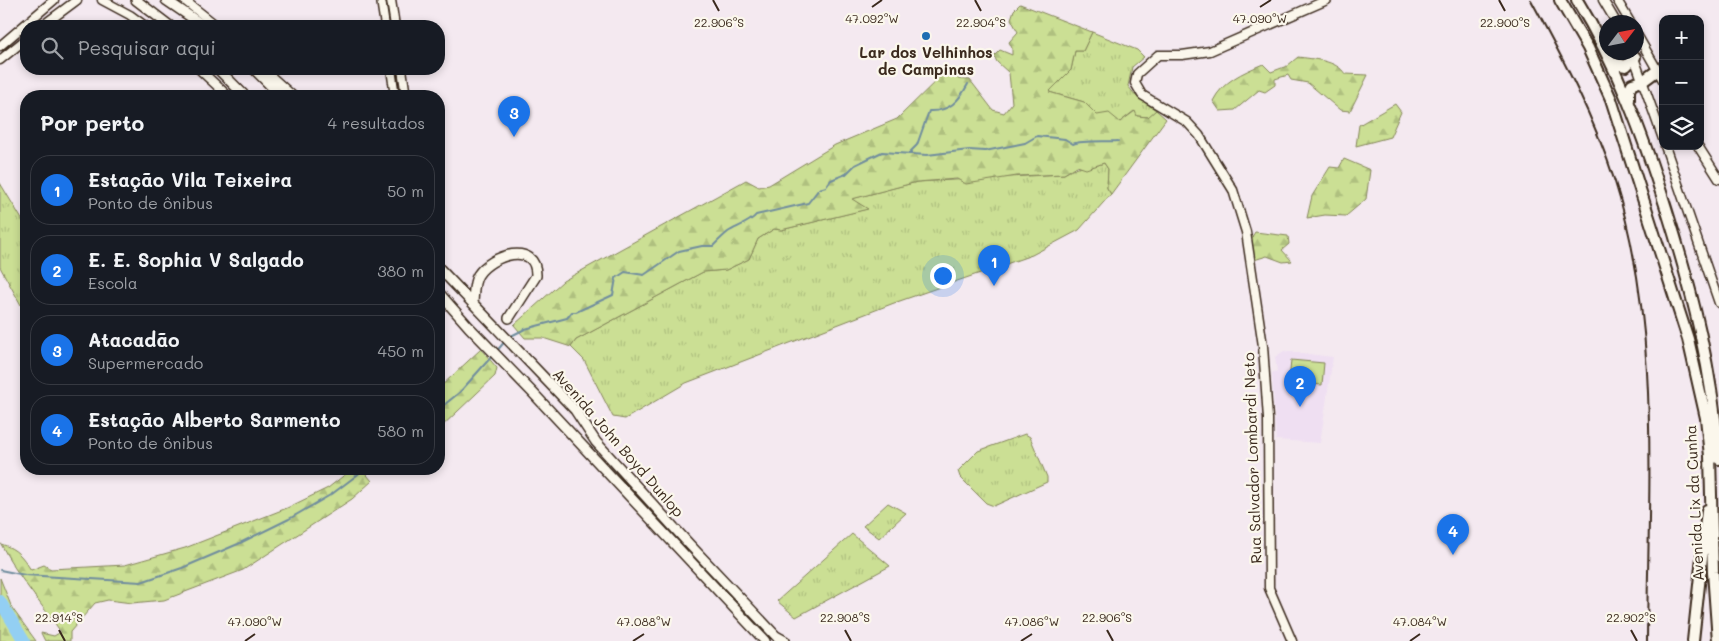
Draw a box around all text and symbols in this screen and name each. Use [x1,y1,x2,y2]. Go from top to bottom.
text: 47.092°W [845,10,899,26]
text: 47.090°W [1233,10,1287,26]
text: 22.906°S [694,14,744,30]
text: 22.904°S [956,14,1006,30]
text: 22.900°S [1480,14,1530,30]
north arrow [1599,15,1644,60]
map controls [1659,15,1704,150]
button: + [1659,15,1704,60]
search box [20,20,445,75]
marker: Lar dos Velhinhos de Campinas [920,30,932,42]
icon: search [38,34,66,62]
text: Pesquisar aqui [78,35,216,60]
place label: Lar dos Velhinhos de Campinas [859,42,993,79]
button: − [1659,60,1704,105]
pin: 3 [498,96,530,137]
button: layers [1659,105,1704,150]
text: Por perto [40,109,144,136]
text: 4 resultados [328,112,425,133]
text: Estação Vila Teixeira [88,167,292,192]
text: 1 [53,180,61,201]
text: 50 m [387,180,424,201]
text: Ponto de ônibus [88,192,213,213]
pin: 1 [978,245,1010,286]
text: E. E. Sophia V Salgado [88,247,304,272]
text: 2 [53,260,61,281]
text: 380 m [377,260,424,281]
your location [930,263,956,289]
text: Escola [88,272,138,293]
text: Atacadão [88,327,180,352]
text: 3 [52,340,62,361]
text: 450 m [378,340,424,361]
text: Supermercado [88,352,203,373]
street label: Rua Salvador Lombardi Neto [1238,352,1266,564]
street label: Avenida John Boyd Dunlop [549,364,689,521]
pin: 2 [1284,366,1316,407]
text: Estação Alberto Sarmento [88,407,340,432]
text: 4 [52,420,62,441]
text: 580 m [377,420,424,441]
street label: Avenida Lix da Cunha [1680,425,1708,582]
text: Ponto de ônibus [88,432,213,453]
pin: 4 [1437,514,1469,555]
text: 22.914°S [35,609,83,625]
text: 22.908°S [820,609,870,625]
text: 22.906°S [1082,609,1132,625]
text: 22.902°S [1606,609,1656,625]
text: 47.090°W [228,613,282,629]
text: 47.088°W [617,613,671,629]
text: 47.086°W [1005,613,1059,629]
text: 47.084°W [1393,613,1447,629]

